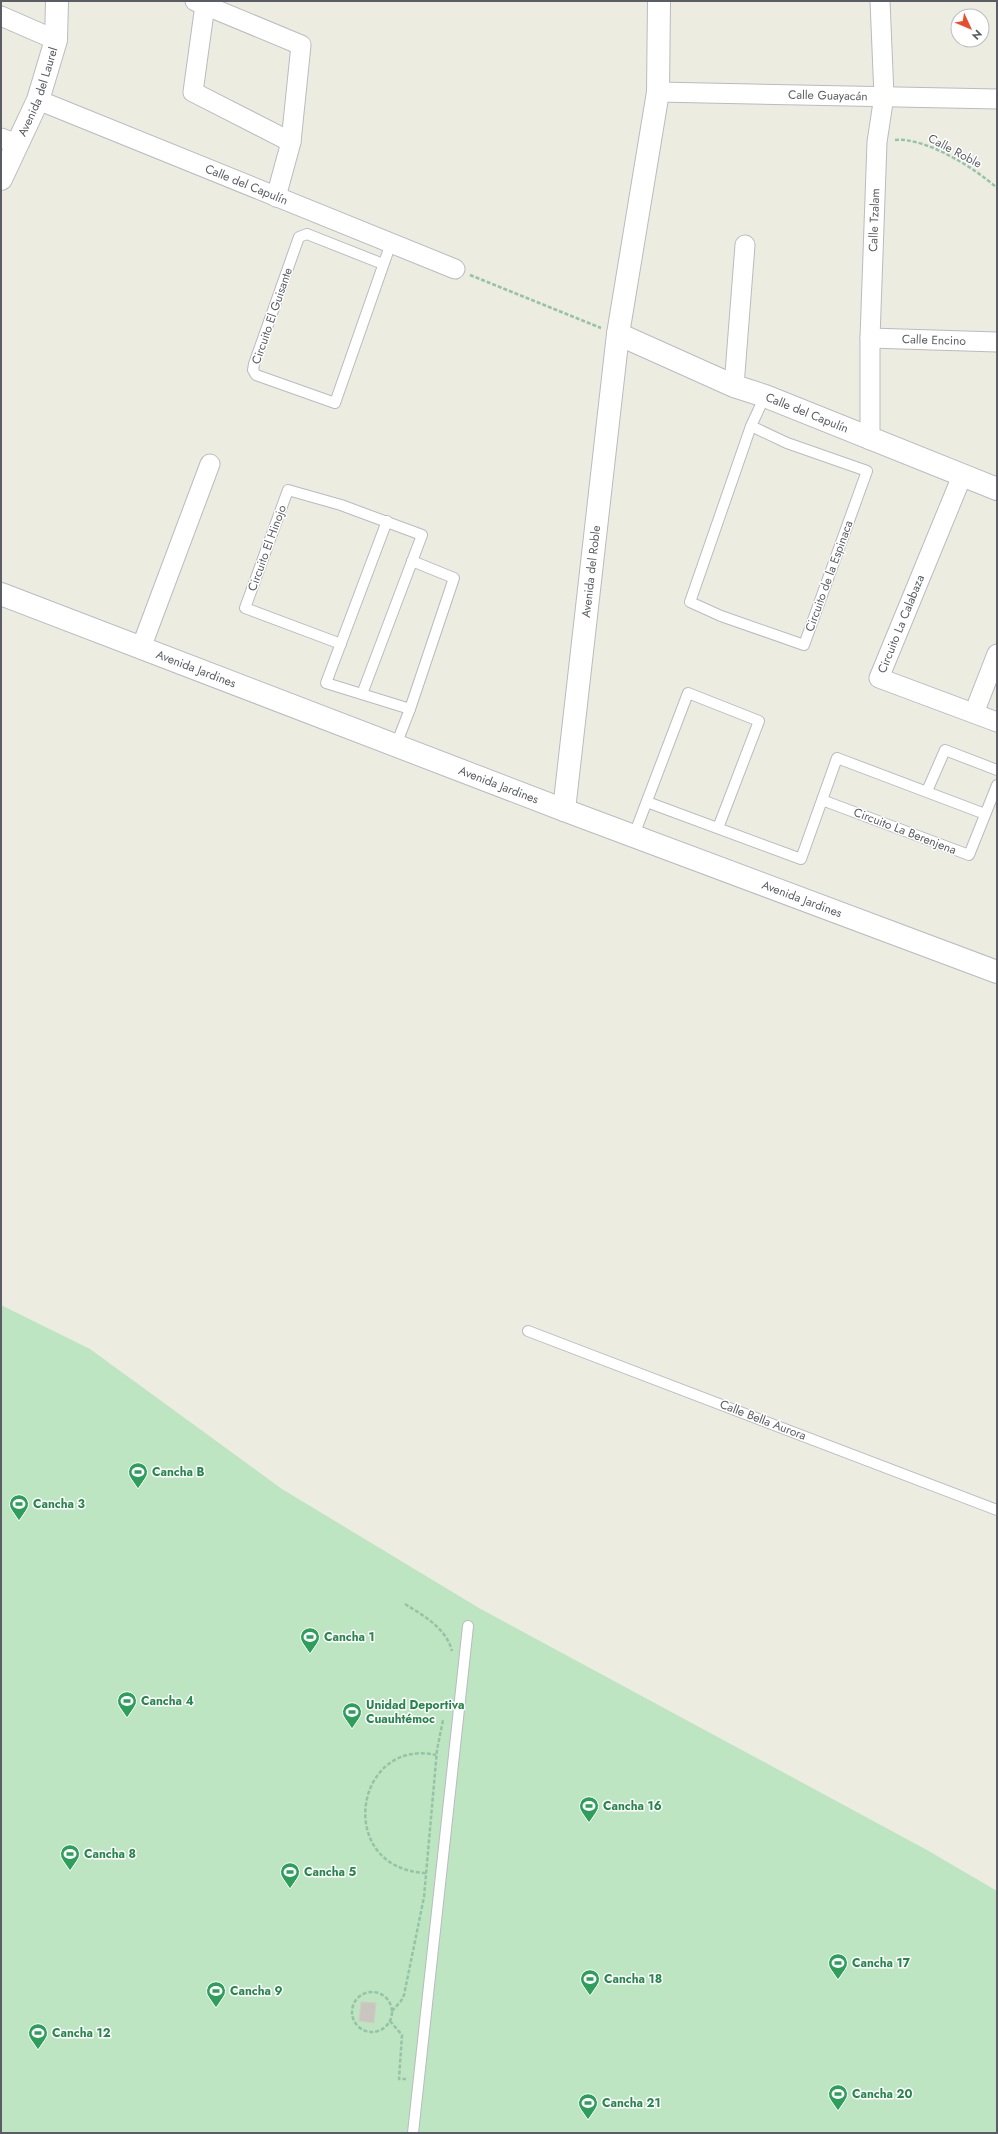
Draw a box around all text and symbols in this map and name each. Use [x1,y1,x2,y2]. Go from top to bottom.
north arrow [950,8,990,48]
text: N [968,26,986,44]
street label: Avenida del Laurel [13,45,62,139]
street label: Calle Guayacán [788,86,868,105]
street label: Calle Roble [925,129,985,173]
street label: Calle del Capulín [202,160,291,209]
street label: Calle Tzalam [864,188,884,252]
street label: Circuito El Guisante [247,265,297,367]
street label: Calle Encino [902,330,967,350]
street label: Calle del Capulín [763,388,851,438]
street label: Circuito El Hinojo [243,502,291,594]
street label: Circuito de la Espinaca [800,518,858,634]
street label: Avenida del Roble [577,524,605,619]
street label: Circuito La Calabaza [873,572,929,676]
street label: Avenida Jardines [154,645,239,692]
street label: Avenida Jardines [456,761,541,808]
street label: Circuito La Berenjena [851,803,959,859]
street label: Avenida Jardines [759,876,845,922]
street label: Calle Bella Aurora [717,1395,809,1445]
sports icon: Cancha B [127,1461,149,1489]
place label: Cancha B [152,1463,205,1481]
sports icon: Cancha 3 [8,1493,30,1521]
place label: Cancha 3 [33,1495,86,1513]
sports icon: Cancha 1 [299,1626,321,1654]
place label: Cancha 1 [324,1628,375,1646]
sports icon: Cancha 4 [116,1690,138,1718]
place label: Cancha 4 [141,1692,194,1710]
place label: Unidad Deportiva Cuauhtémoc [366,1696,465,1728]
sports icon: Unidad Deportiva Cuauhtémoc [341,1701,363,1729]
sports icon: Cancha 16 [578,1795,600,1823]
place label: Cancha 16 [603,1797,662,1815]
sports icon: Cancha 8 [59,1843,81,1871]
place label: Cancha 8 [84,1845,136,1863]
sports icon: Cancha 5 [279,1861,301,1889]
place label: Cancha 5 [304,1863,357,1881]
sports icon: Cancha 17 [827,1952,849,1980]
place label: Cancha 17 [852,1954,911,1972]
sports icon: Cancha 18 [579,1968,601,1996]
place label: Cancha 18 [604,1970,662,1988]
sports icon: Cancha 9 [205,1980,227,2008]
place label: Cancha 9 [230,1982,283,2000]
sports icon: Cancha 12 [27,2022,49,2050]
place label: Cancha 12 [52,2024,111,2042]
sports icon: Cancha 20 [827,2083,849,2111]
place label: Cancha 20 [852,2085,912,2103]
sports icon: Cancha 21 [577,2092,599,2120]
place label: Cancha 21 [602,2094,661,2112]

